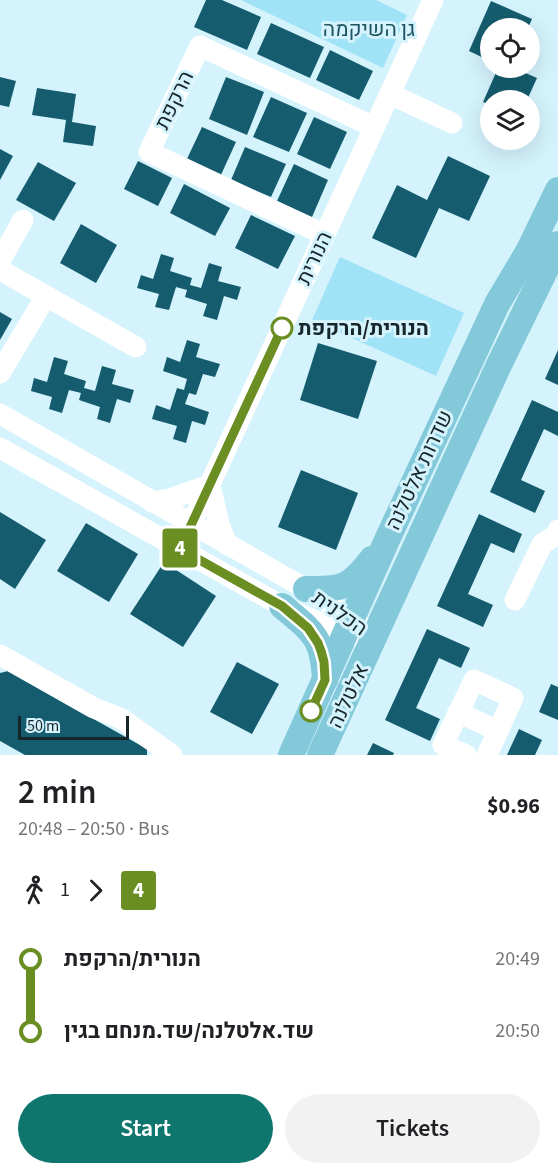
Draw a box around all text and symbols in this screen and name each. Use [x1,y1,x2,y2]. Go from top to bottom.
park label: גן השיקמה [323,14,415,44]
map controls [480,18,540,150]
button: locate [480,18,540,78]
street label: הרקפת [147,66,201,134]
button: layers [480,90,540,150]
street label: הנורית [289,226,339,290]
place label: הנורית/הרקפת [298,313,429,343]
marker: הנורית/הרקפת [271,317,293,339]
street label: שדרות אלטלנה [378,405,460,535]
line badge: 4 [160,528,200,568]
text: 4 [174,533,186,563]
street label: הכלנית [306,583,374,643]
street label: אלטלנה [320,659,376,733]
unlabelled marker [300,700,322,722]
scale bar [18,713,129,740]
text: 50 m [27,715,59,737]
text: 2 min [18,769,96,816]
text: $0.96 [487,790,540,822]
text: 20:48 – 20:50 · Bus [18,815,169,843]
icon: walk [18,874,51,907]
icon: forward [79,874,112,907]
text: 4 [133,875,144,905]
text: 1 [60,876,70,904]
text: הנורית/הרקפת [64,943,201,975]
text: 20:49 [495,945,540,973]
text: שד.אלטלנה/שד.מנחם בגין [64,1015,314,1047]
text: 20:50 [495,1017,540,1045]
button: Start [18,1094,273,1163]
button: Tickets [285,1094,540,1163]

